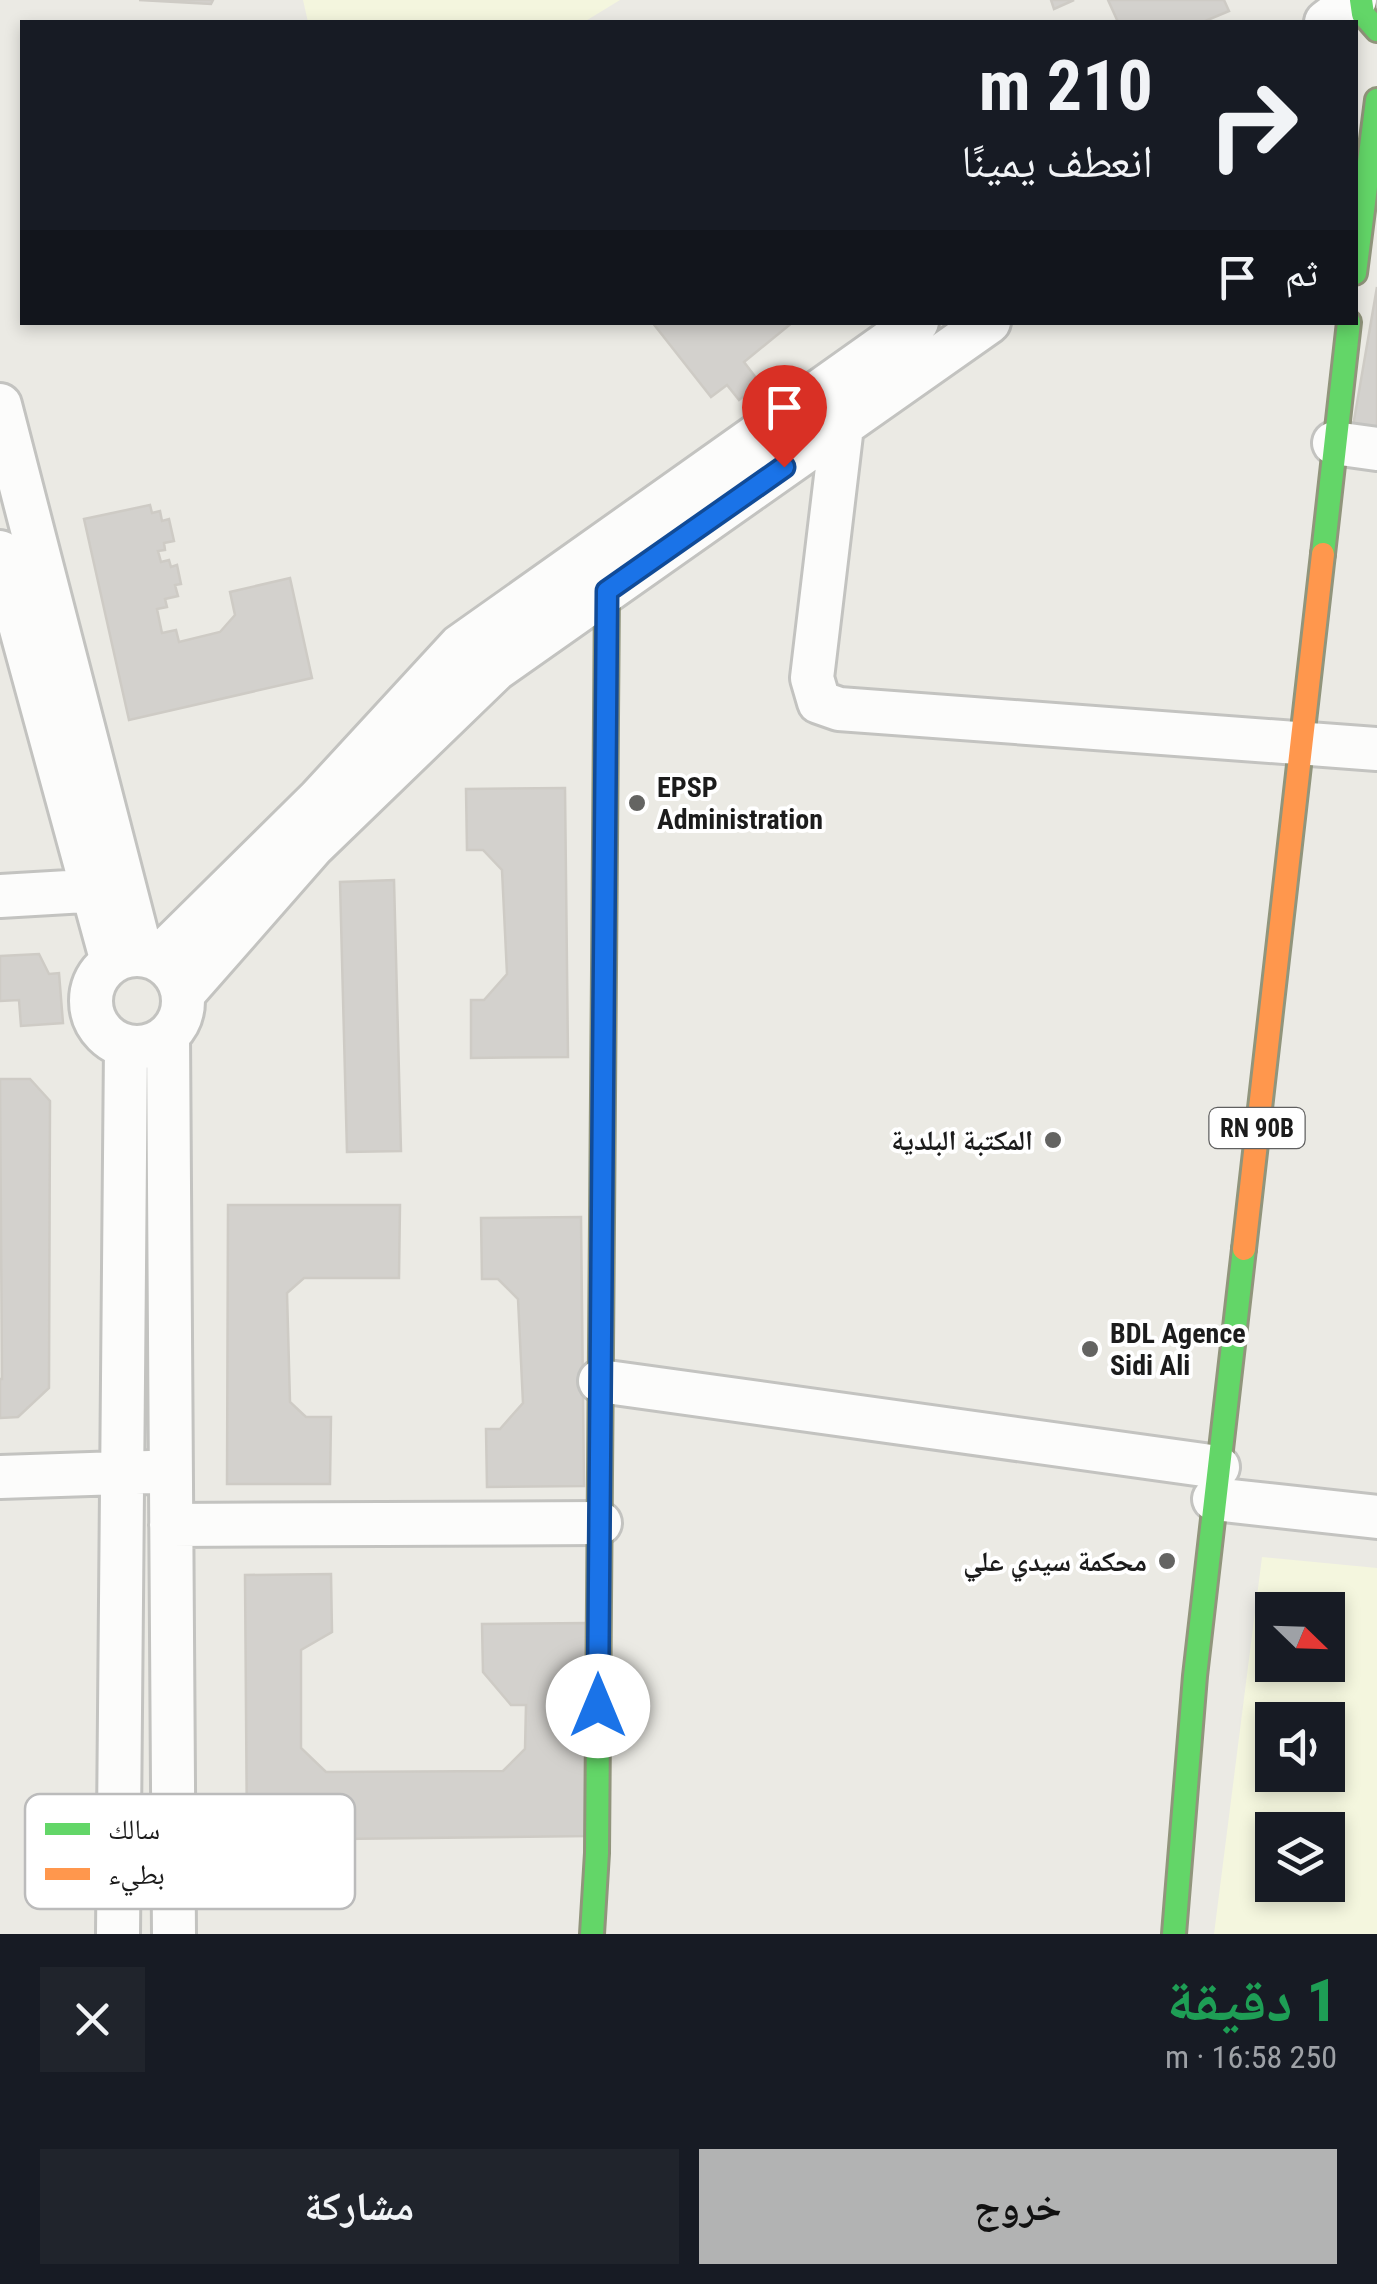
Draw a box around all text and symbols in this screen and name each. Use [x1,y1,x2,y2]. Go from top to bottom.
text: 210 m [979,45,1153,127]
icon: right [1188,60,1318,190]
text: انعطف يمينًا [961,135,1153,188]
icon: arrive [1210,250,1265,305]
text: ثم [1285,251,1318,295]
pin [742,365,827,468]
icon: arrive [757,380,812,435]
place label: EPSP Administration [657,771,823,836]
marker: EPSP Administration [626,792,648,814]
road number: RN 90B [1210,1108,1304,1148]
place label: المكتبة البلدية [891,1124,1033,1157]
marker: المكتبة البلدية [1042,1129,1064,1151]
place label: BDL Agence Sidi Ali [1110,1317,1246,1382]
marker: BDL Agence Sidi Ali [1079,1338,1101,1360]
place label: محكمة سيدي علي [963,1545,1147,1583]
marker: محكمة سيدي علي [1156,1550,1178,1572]
north arrow [1255,1592,1345,1682]
map controls [1255,1592,1345,1902]
position arrow [546,1654,650,1758]
button: sound [1255,1702,1345,1792]
legend [25,1794,355,1909]
button: layers [1255,1812,1345,1902]
text: سالك [108,1813,160,1846]
text: بطيء [108,1858,165,1897]
text: 1 دقيقة [1167,1965,1337,2036]
button: close [40,1967,145,2072]
text: 250 m · 16:58 [1165,2038,1337,2076]
button: مشاركة [40,2149,679,2264]
button: خروج [699,2149,1337,2264]

